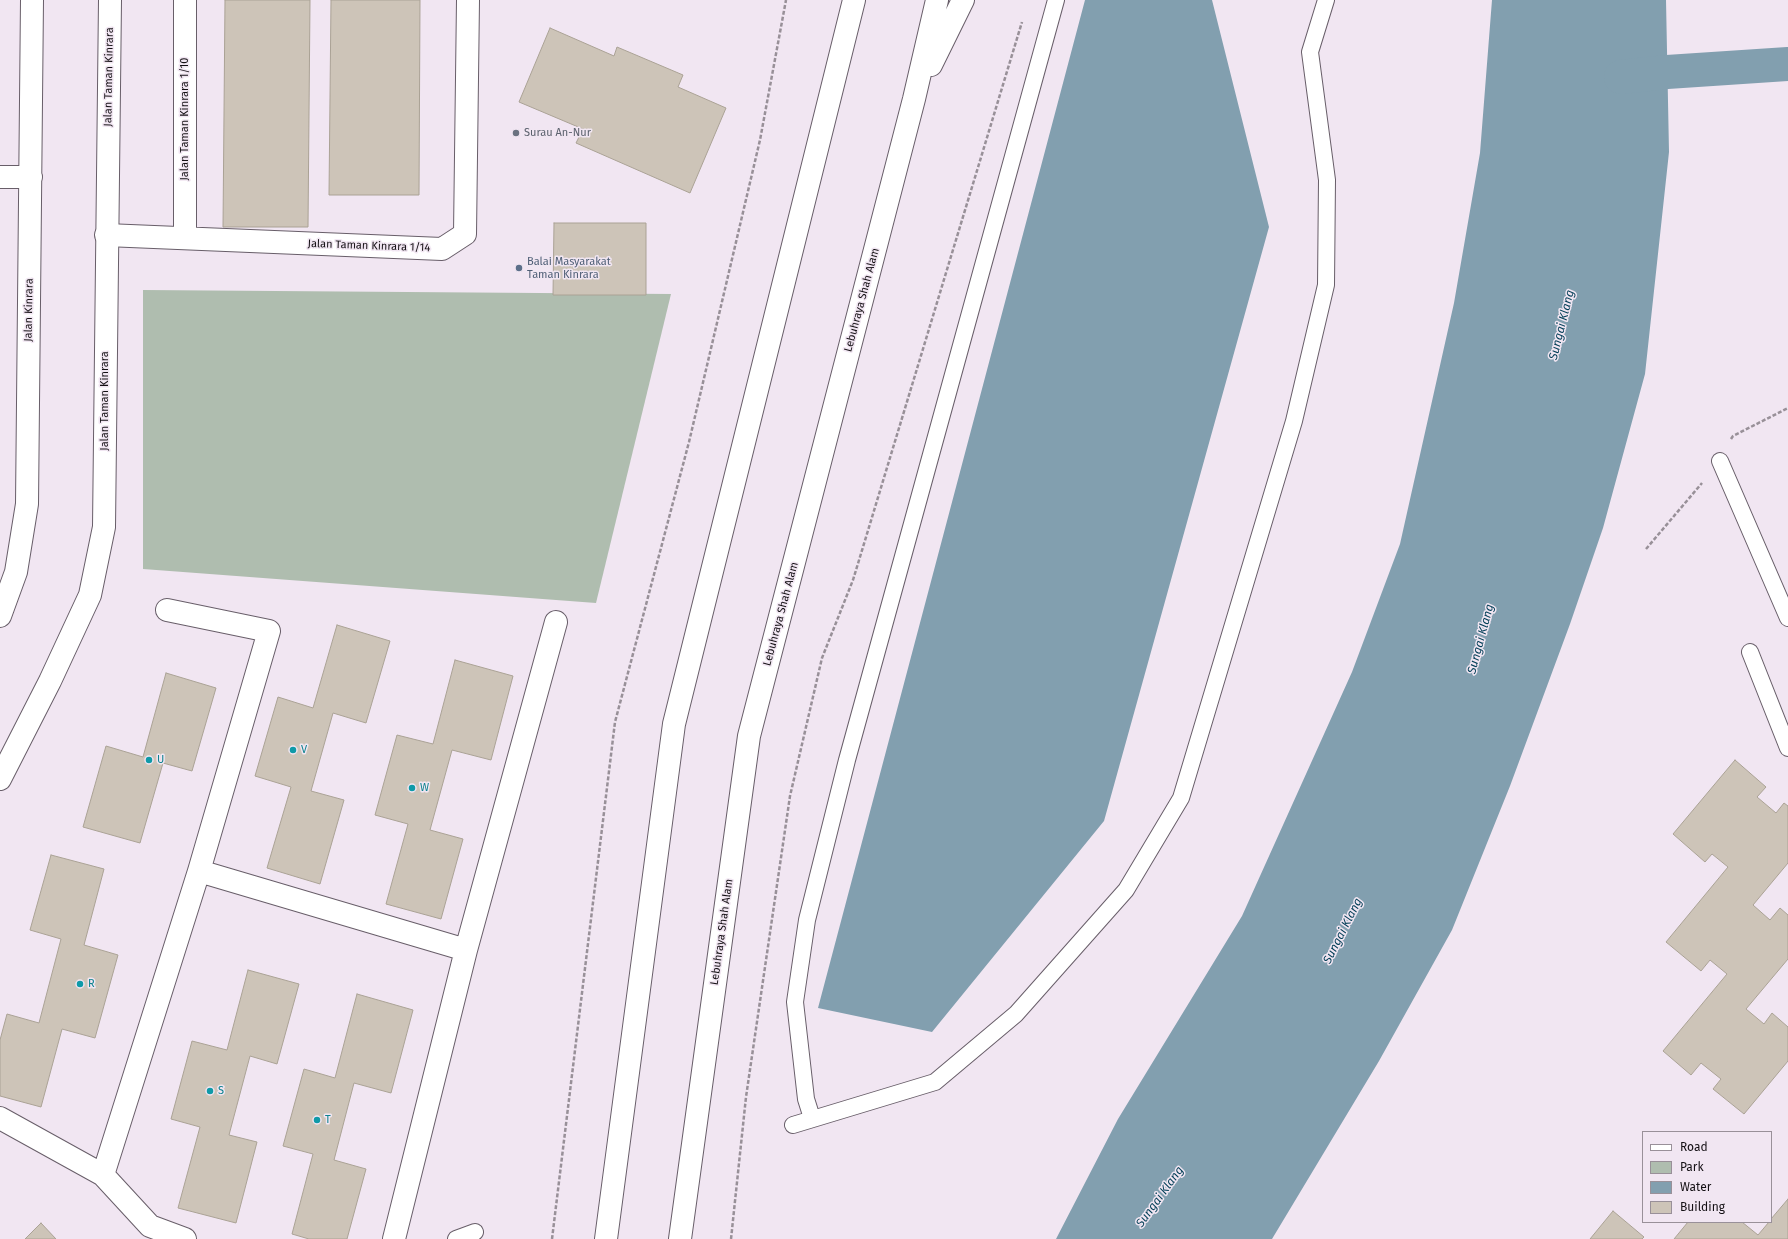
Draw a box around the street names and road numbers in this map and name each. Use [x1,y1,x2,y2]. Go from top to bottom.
street label: Jalan Taman Kinrara [102,27,116,127]
street label: Jalan Taman Kinrara 1/10 [178,58,192,180]
street label: Jalan Taman Kinrara 1/14 [307,237,431,255]
street label: Lebuhraya Shah Alam [842,247,882,353]
street label: Jalan Kinrara [22,278,36,342]
street label: Jalan Taman Kinrara [98,351,112,451]
street label: Lebuhraya Shah Alam [761,561,801,667]
street label: Lebuhraya Shah Alam [708,878,736,986]

